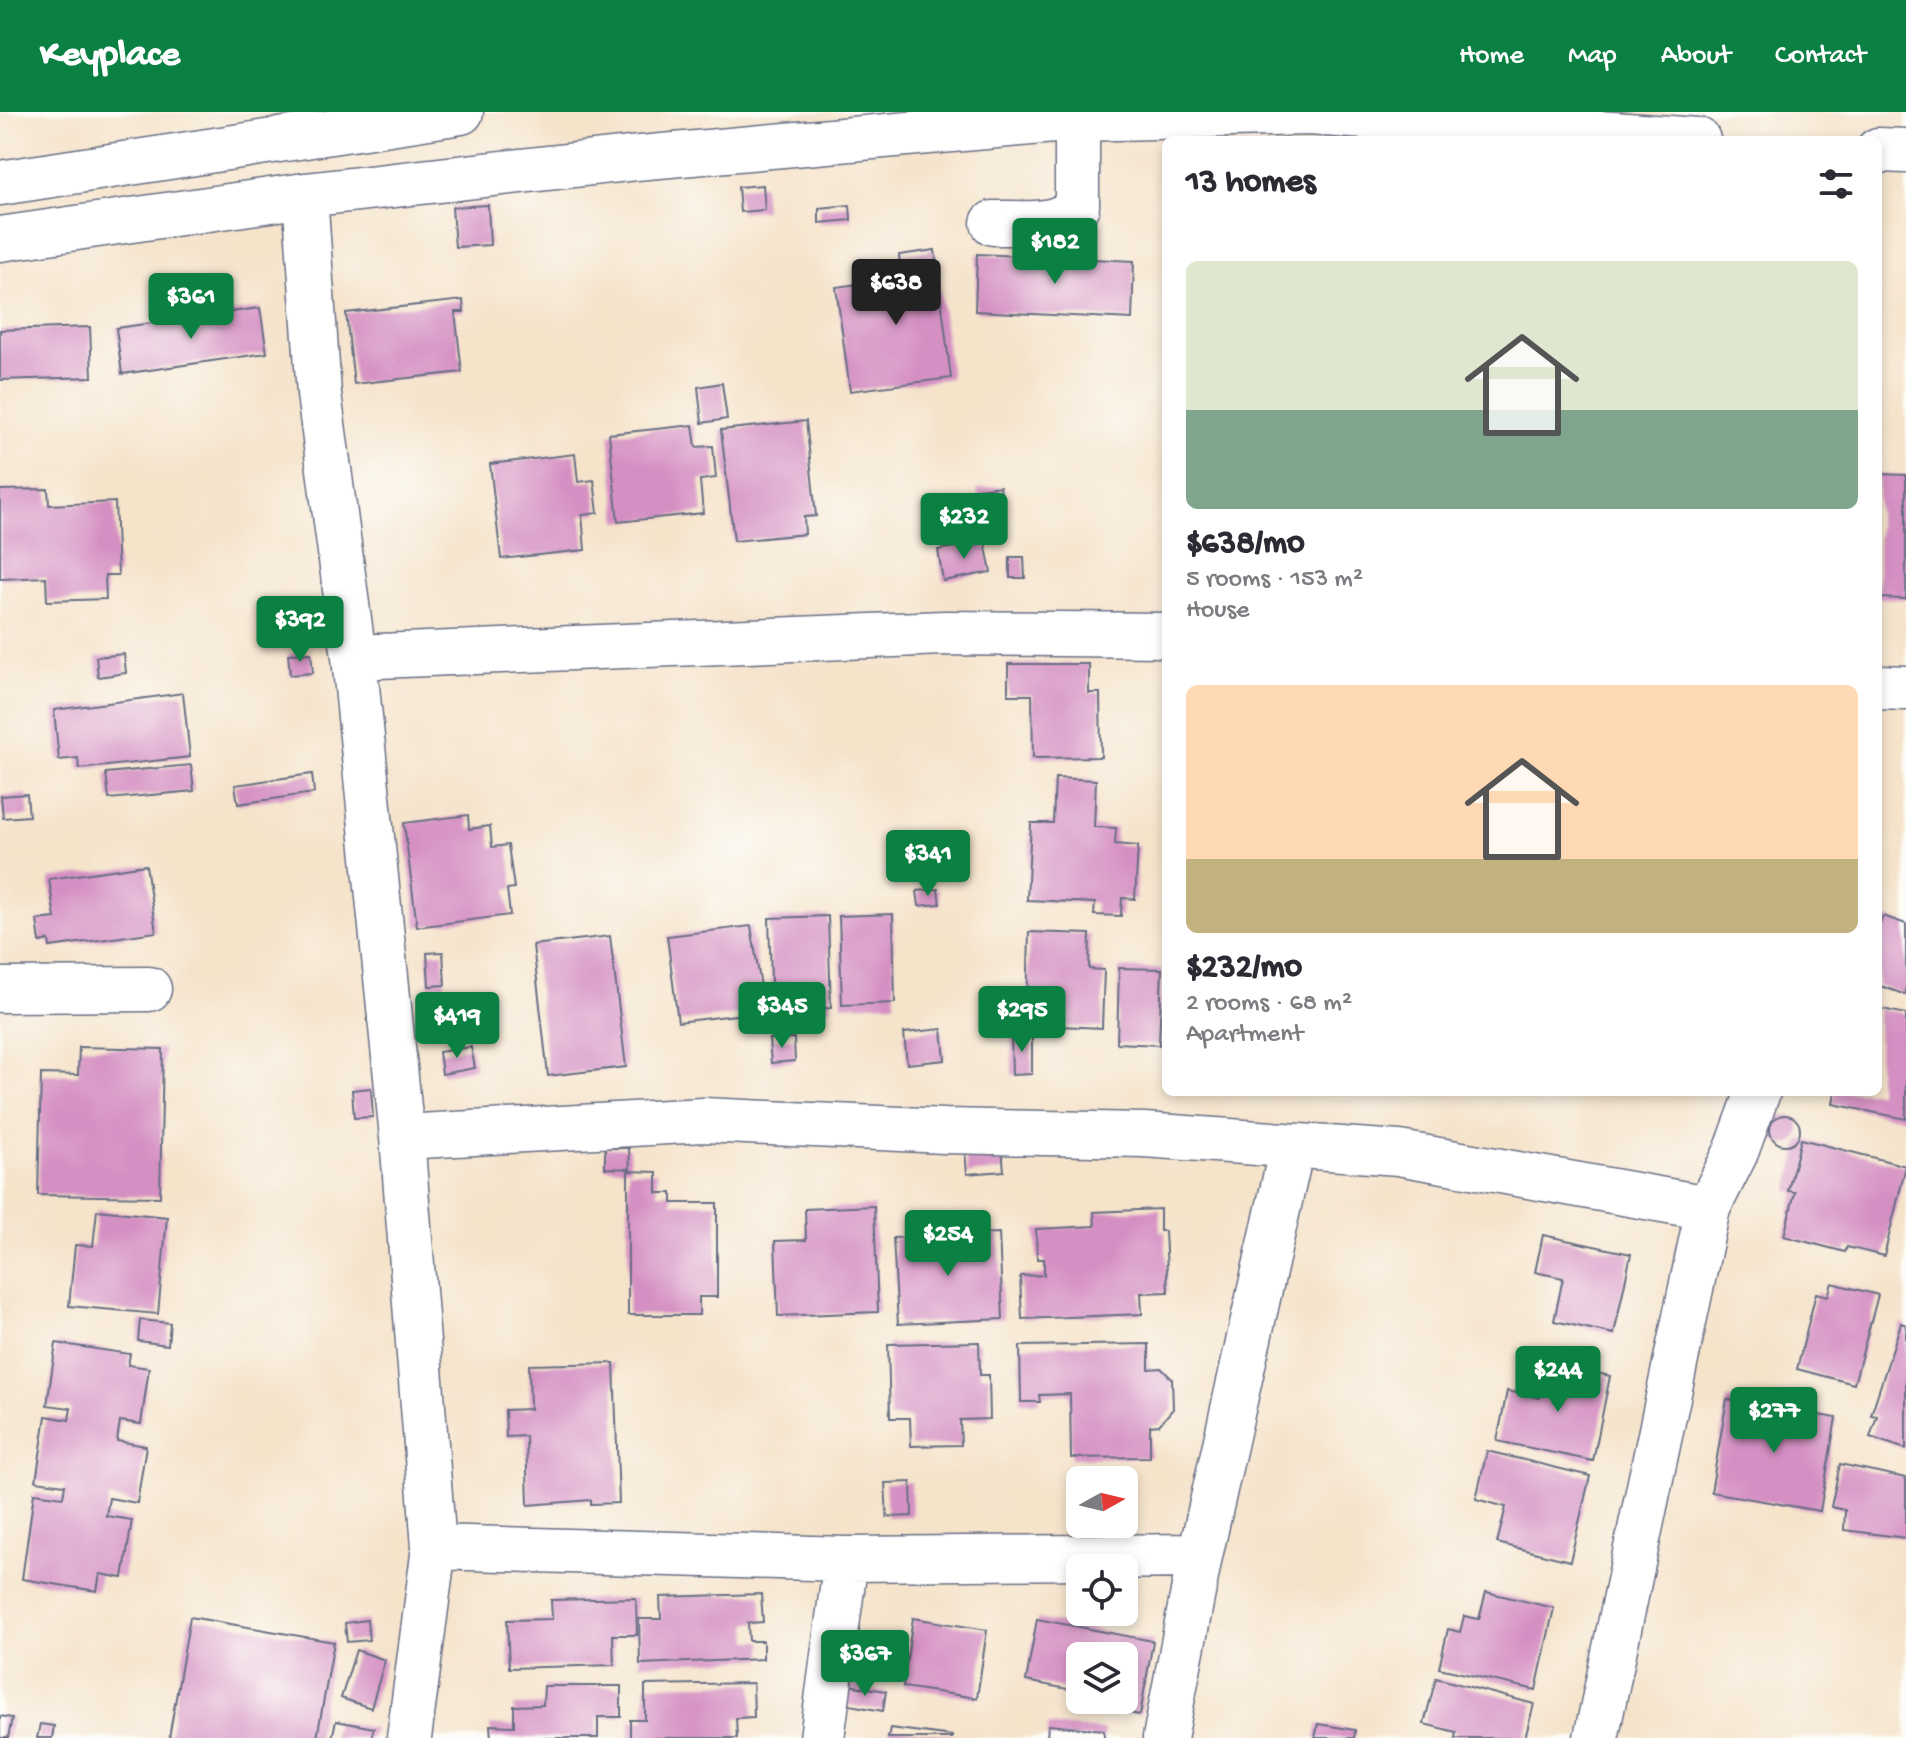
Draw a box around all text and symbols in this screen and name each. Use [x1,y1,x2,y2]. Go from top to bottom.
text: Keyplace [40,34,180,78]
text: Home [1459,40,1524,73]
text: Map [1568,40,1617,73]
text: About [1661,40,1731,73]
text: Contact [1775,40,1866,73]
icon: filters [1814,162,1858,206]
text: 13 homes [1186,164,1316,204]
pin: $182 [1008,218,1102,286]
text: $182 [1030,228,1080,259]
pin: $638 [849,259,943,327]
text: $638 [870,269,922,300]
pin: $361 [144,273,238,341]
text: $361 [167,283,215,314]
icon: home [1450,313,1594,457]
pin: $232 [917,493,1011,561]
text: $232 [939,503,989,534]
text: $638/mo [1186,525,1305,565]
text: 5 rooms · 153 m² [1186,565,1363,596]
pin: $392 [253,596,347,664]
text: House [1186,596,1250,627]
text: $392 [275,606,325,637]
icon: home [1450,737,1594,881]
pin: $341 [881,830,975,898]
text: $341 [904,840,952,871]
text: $232/mo [1186,949,1302,989]
pin: $345 [735,982,829,1050]
pin: $295 [975,986,1069,1054]
text: 2 rooms · 68 m² [1186,989,1352,1020]
pin: $419 [410,992,504,1060]
text: $345 [756,992,808,1023]
text: $295 [996,996,1048,1027]
text: $419 [433,1002,481,1033]
text: Apartment [1186,1020,1303,1051]
pin: $254 [901,1210,995,1278]
text: $254 [923,1220,973,1251]
pin: $244 [1511,1346,1605,1414]
text: $244 [1533,1356,1583,1387]
pin: $277 [1727,1387,1821,1455]
text: $277 [1748,1397,1800,1428]
north arrow [1066,1466,1138,1538]
map controls [1066,1466,1138,1714]
button: locate [1066,1554,1138,1626]
pin: $367 [818,1630,912,1698]
text: $367 [839,1640,891,1671]
button: layers [1066,1642,1138,1714]

